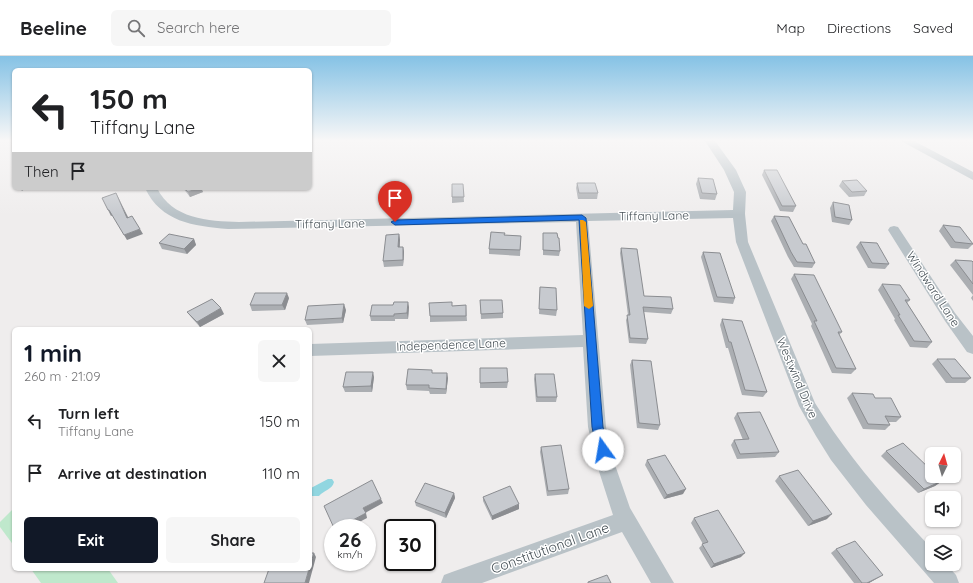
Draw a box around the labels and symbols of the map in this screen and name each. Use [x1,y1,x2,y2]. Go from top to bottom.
pin [378,181,412,222]
street label: Tiffany Lane [619,207,689,224]
street label: Tiffany Lane [295,215,365,232]
street label: Windward Lane [903,248,964,329]
street label: Independence Lane [396,335,506,354]
street label: Westwind Drive [774,335,821,421]
position arrow [582,429,624,471]
north arrow [925,447,961,483]
street label: Constitutional Lane [488,518,612,578]
speed limit sign: 30 [384,519,436,571]

